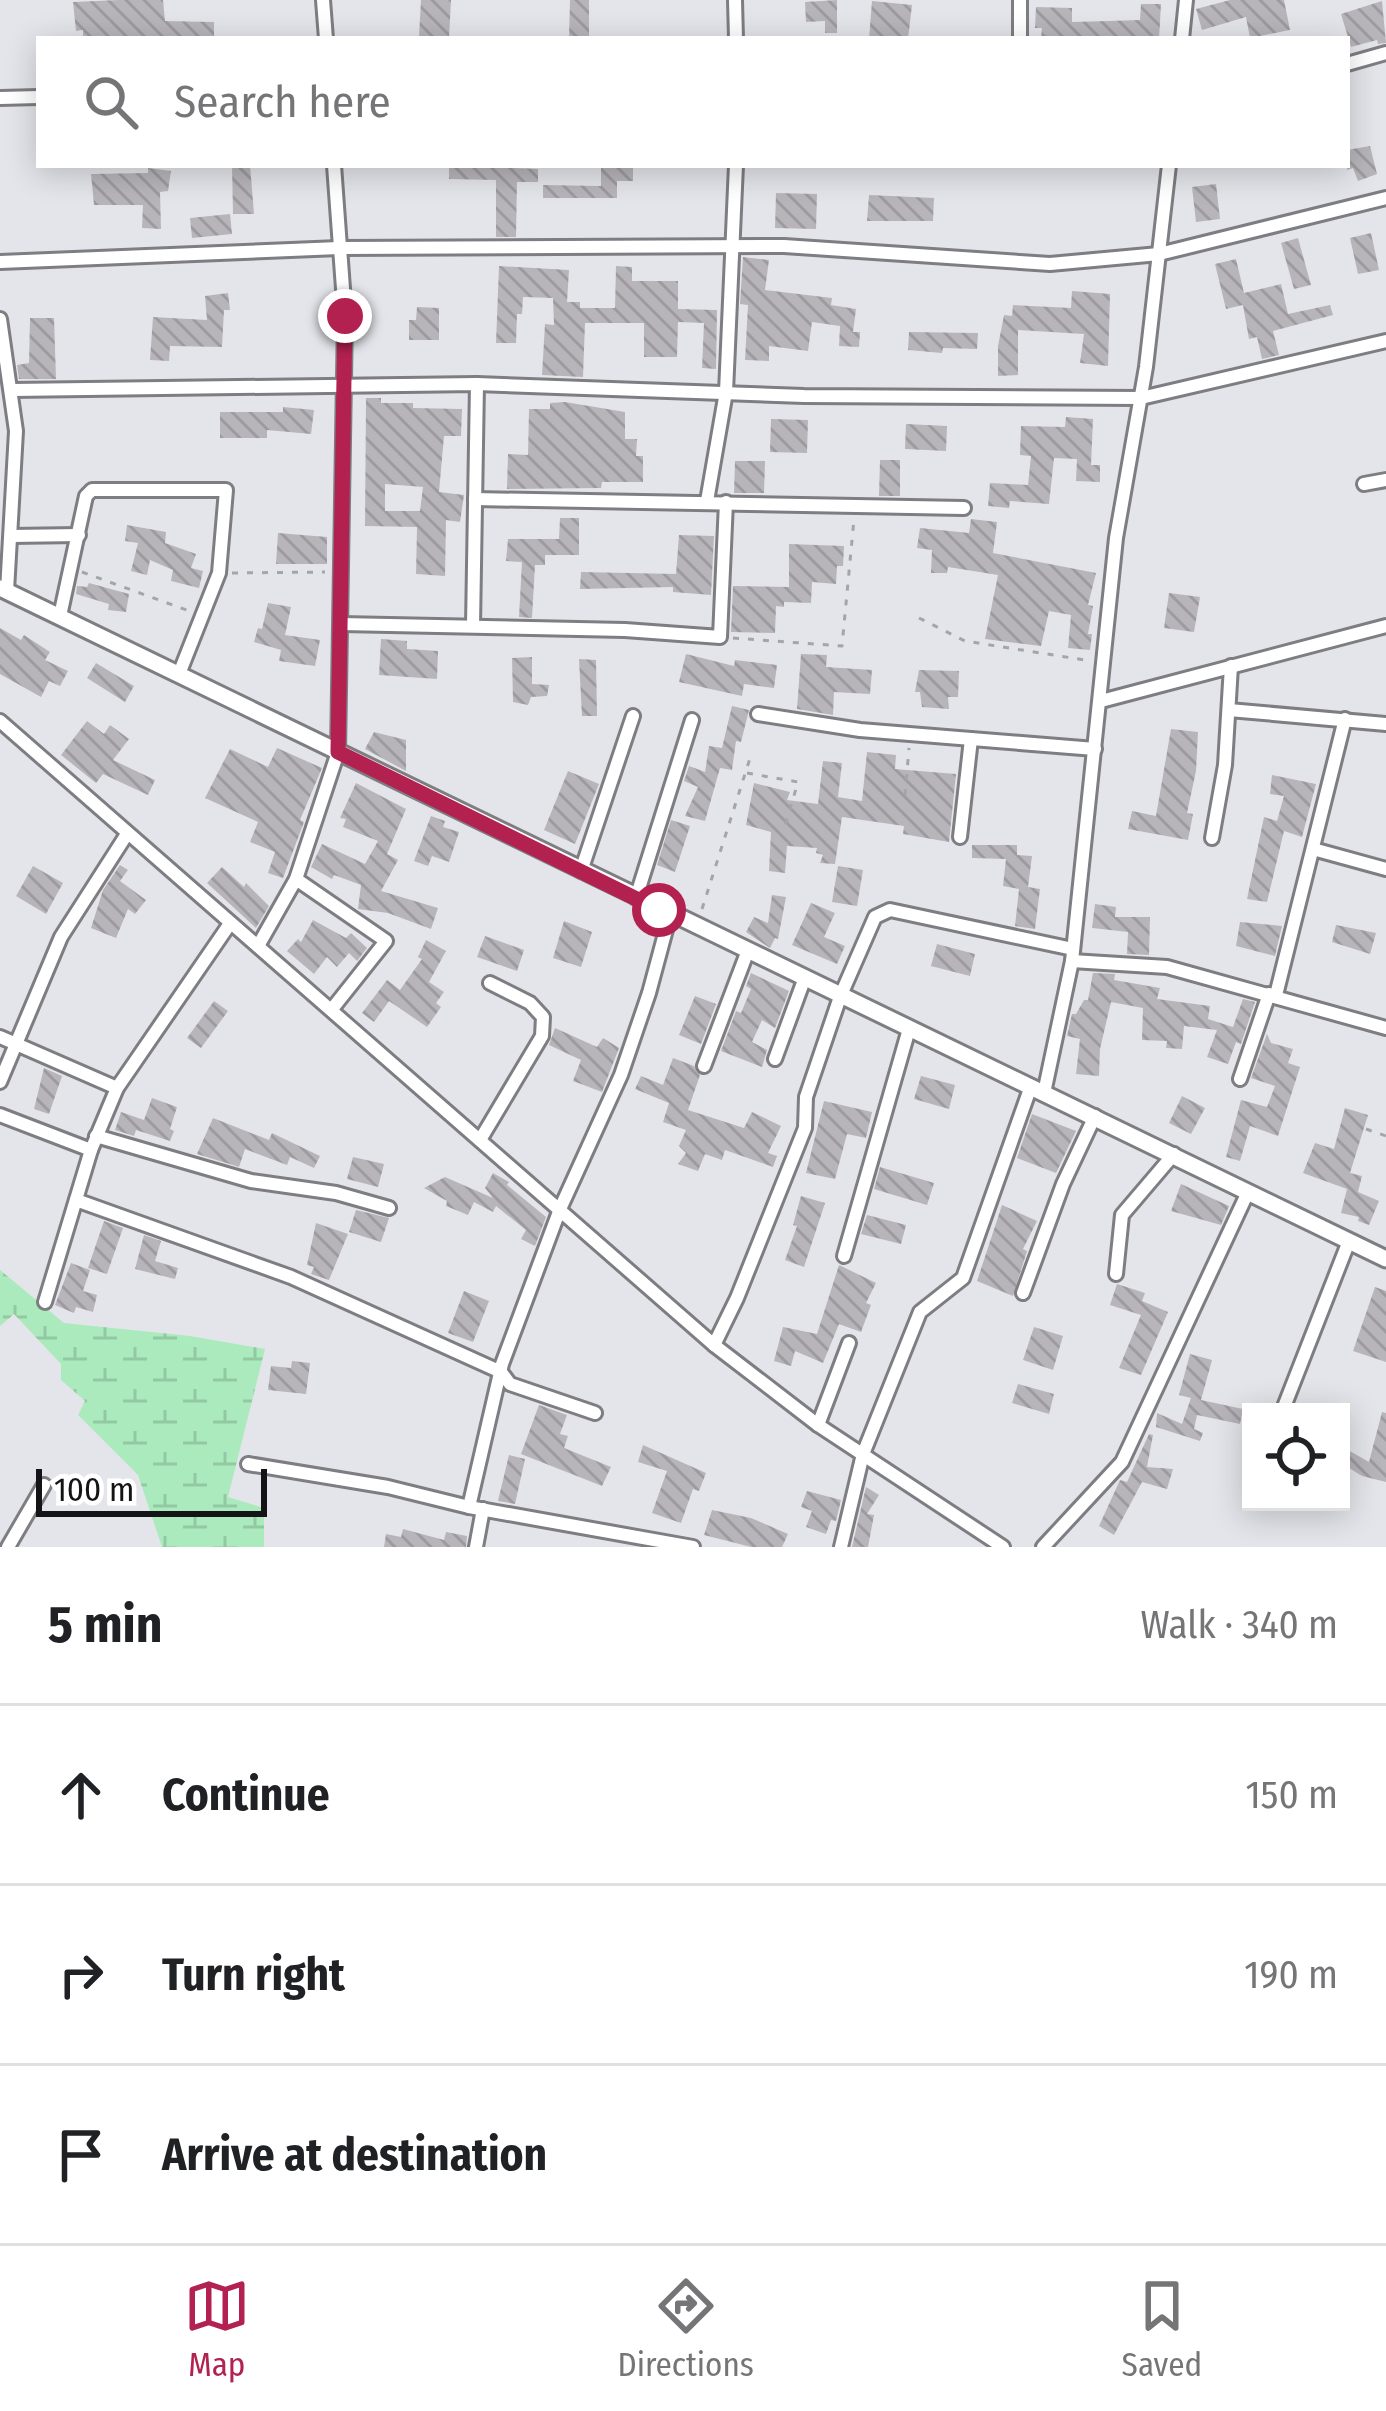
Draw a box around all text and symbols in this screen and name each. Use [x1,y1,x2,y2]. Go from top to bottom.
search box [36,36,1350,168]
icon: search [78,69,144,135]
text: Search here [174,75,391,129]
route end [318,289,372,343]
route start [632,883,686,937]
map controls [1242,1403,1350,1511]
button: locate [1242,1403,1350,1511]
scale bar [36,1463,267,1516]
text: 100 m [54,1470,134,1510]
text: 5 min [48,1594,163,1656]
text: Walk · 340 m [1140,1602,1338,1648]
icon: ahead [48,1762,114,1828]
text: Continue [162,1768,330,1822]
text: 150 m [1245,1772,1338,1818]
icon: right [48,1942,114,2008]
text: Turn right [162,1948,345,2002]
text: 190 m [1244,1952,1338,1998]
icon: arrive [48,2122,114,2188]
text: Arrive at destination [162,2128,547,2182]
tab: Map [184,2273,250,2385]
tab: Directions [617,2273,754,2385]
tab: Saved [1122,2273,1202,2385]

